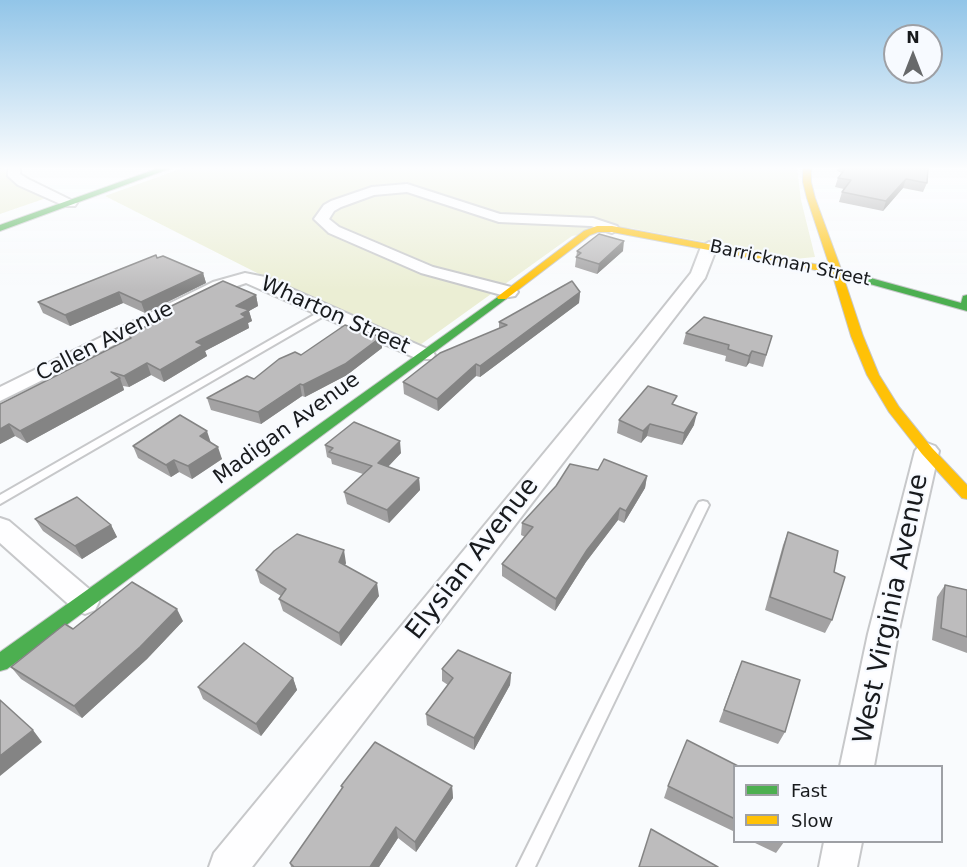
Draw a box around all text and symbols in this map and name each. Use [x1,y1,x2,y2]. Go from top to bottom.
north arrow [883,24,943,84]
text: N [906,28,920,47]
street label: Barrickman Street [708,236,872,292]
street label: Wharton Street [257,272,413,360]
street label: Callen Avenue [32,297,178,387]
street label: Madigan Avenue [209,368,365,490]
street label: West Virginia Avenue [848,471,936,747]
street label: Elysian Avenue [400,472,546,646]
legend [733,765,943,843]
text: Fast [791,780,827,801]
text: Slow [791,810,833,831]

